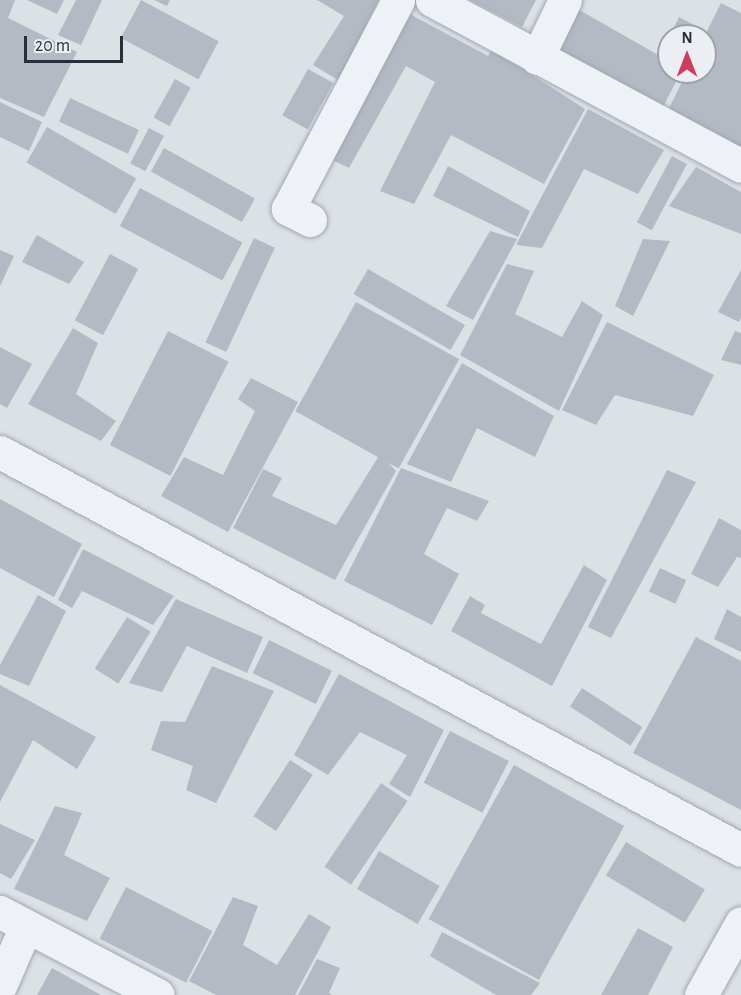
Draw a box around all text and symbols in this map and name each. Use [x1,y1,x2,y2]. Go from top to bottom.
scale bar [27,24,126,62]
north arrow [657,24,717,84]
text: N [681,30,693,46]
text: 20 m [35,37,70,55]

